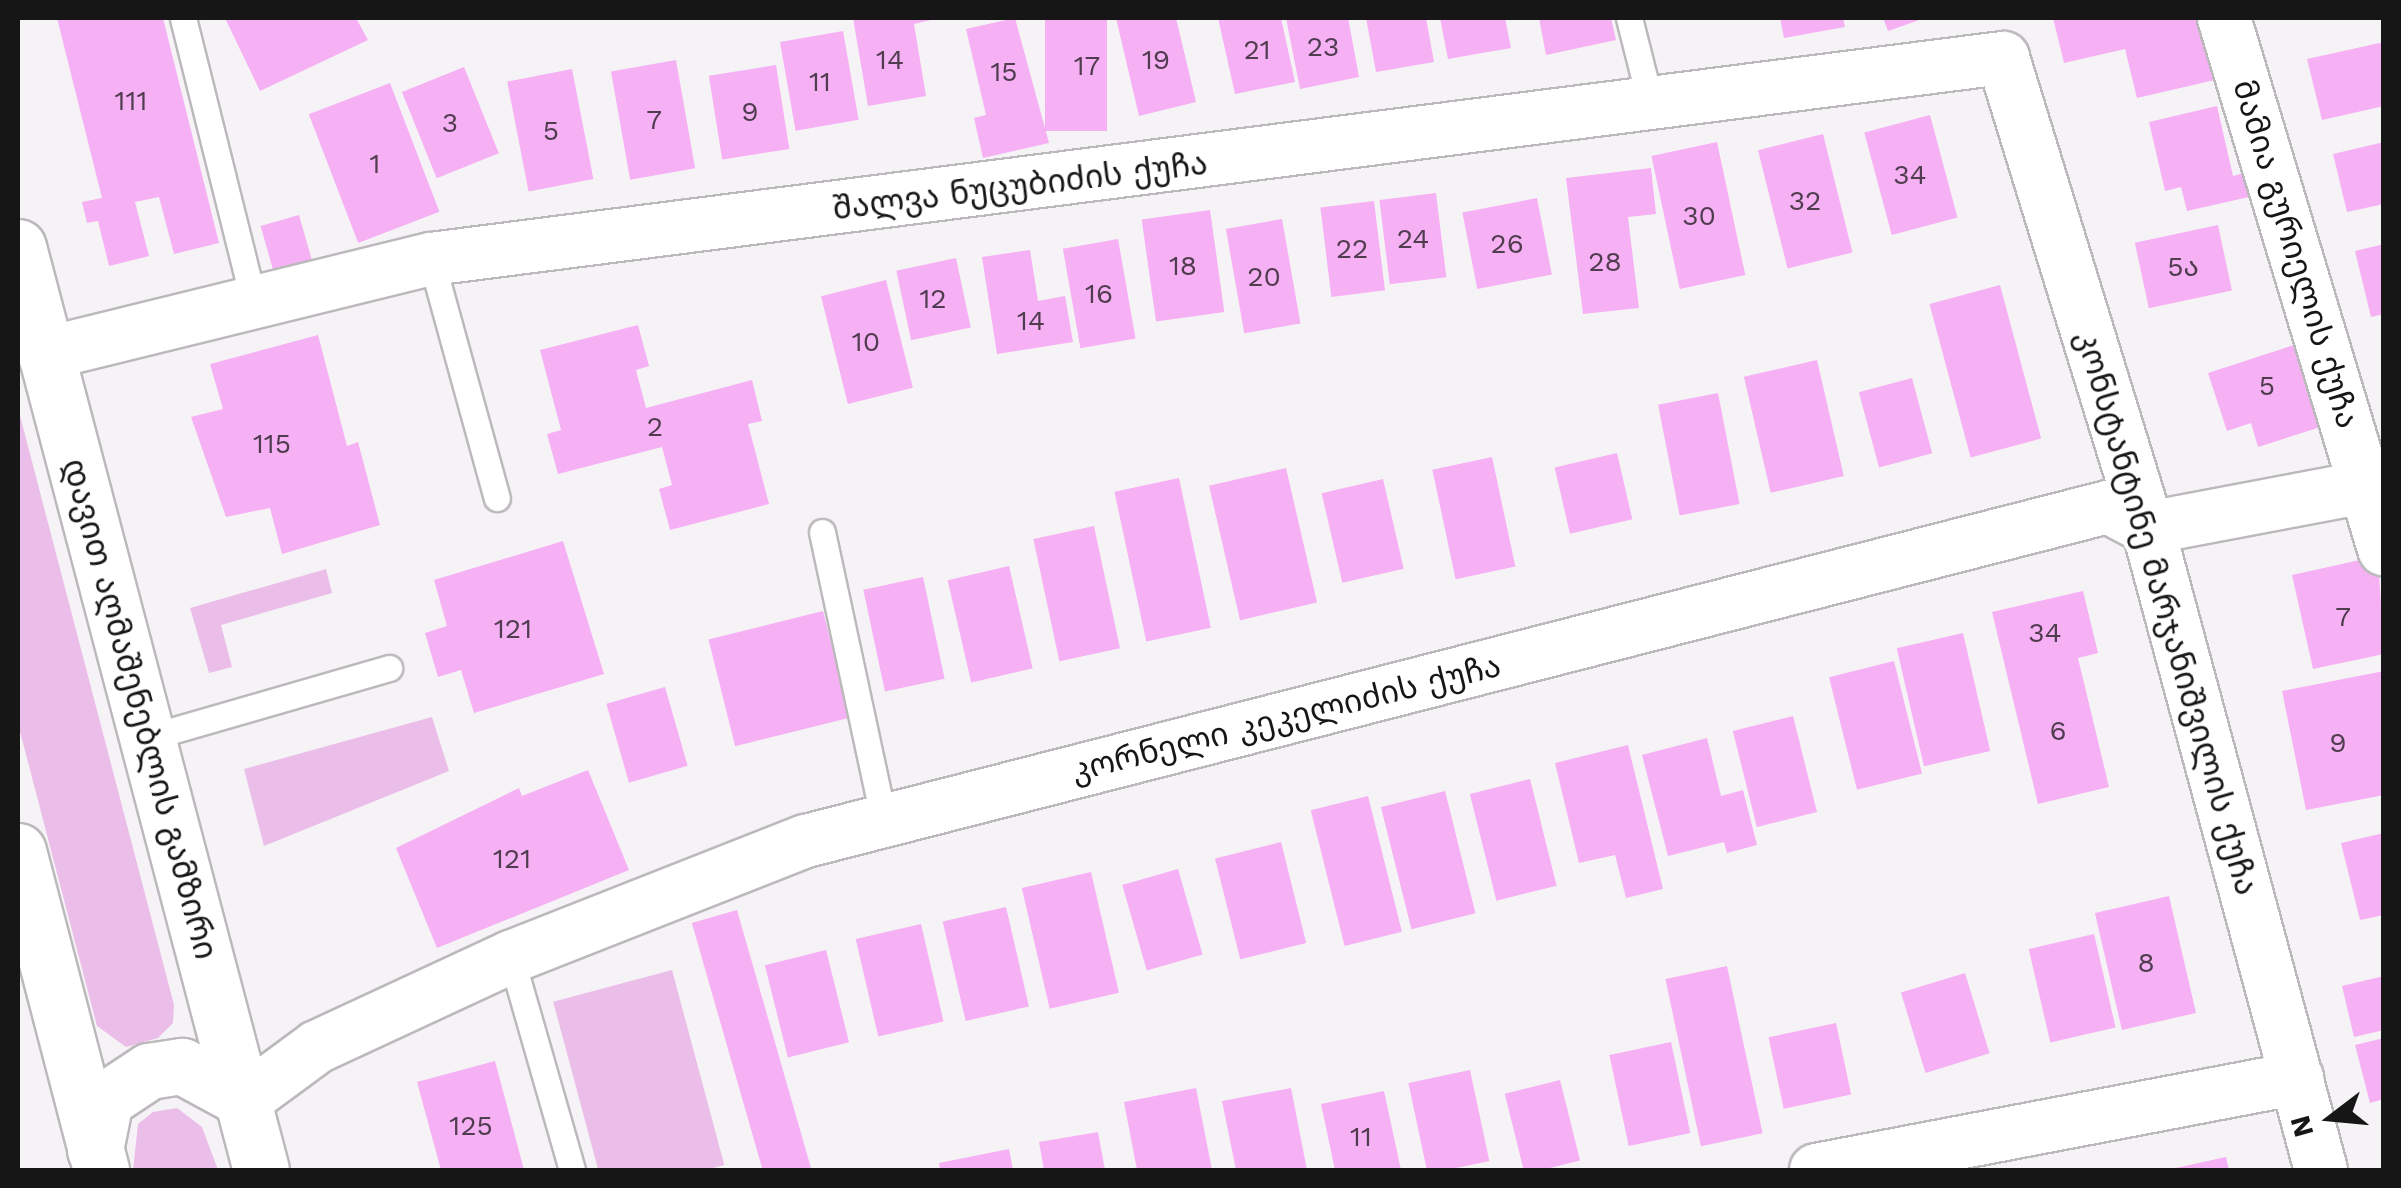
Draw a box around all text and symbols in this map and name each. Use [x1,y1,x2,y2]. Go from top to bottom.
house number: 23 [1307,30,1339,64]
house number: 21 [1243,33,1271,67]
house number: 14 [876,43,904,77]
house number: 19 [1142,43,1170,77]
house number: 17 [1074,49,1100,83]
house number: 15 [990,55,1018,89]
house number: 11 [809,65,831,99]
street label: მამია გურიელის ქუჩა [2225,75,2367,433]
house number: 111 [115,84,147,118]
house number: 9 [741,95,759,129]
house number: 7 [646,103,662,137]
house number: 3 [442,106,458,140]
house number: 5 [543,114,559,148]
street label: შალვა ნუცუბიძის ქუჩა [830,144,1210,228]
house number: 1 [370,147,380,181]
house number: 34 [1893,158,1927,192]
house number: 32 [1789,184,1821,218]
house number: 30 [1682,199,1716,233]
house number: 24 [1397,222,1429,256]
house number: 26 [1490,227,1524,261]
house number: 22 [1336,232,1368,266]
house number: 28 [1588,245,1622,279]
house number: 18 [1169,249,1197,283]
house number: 5ა [2167,250,2199,284]
house number: 20 [1247,260,1281,294]
house number: 16 [1085,277,1113,311]
house number: 12 [919,282,947,316]
house number: 14 [1017,304,1045,338]
house number: 10 [852,325,880,359]
street label: კონსტანტინე მარჯანიშვილის ქუჩა [2068,326,2266,900]
house number: 5 [2259,369,2275,403]
house number: 2 [647,410,663,444]
house number: 115 [253,427,291,461]
street label: დავით აღმაშენებლის გამზირი [55,455,225,963]
house number: 7 [2335,600,2351,634]
house number: 121 [494,612,532,646]
house number: 34 [2028,616,2062,650]
street label: კორნელი კეკელიძის ქუჩა [1067,646,1505,790]
house number: 6 [2049,714,2067,748]
house number: 9 [2329,726,2347,760]
house number: 121 [493,842,531,876]
house number: 8 [2137,946,2155,980]
north arrow [2281,1068,2381,1168]
house number: 125 [449,1109,493,1143]
text: N [2283,1112,2320,1141]
house number: 11 [1350,1120,1372,1154]

